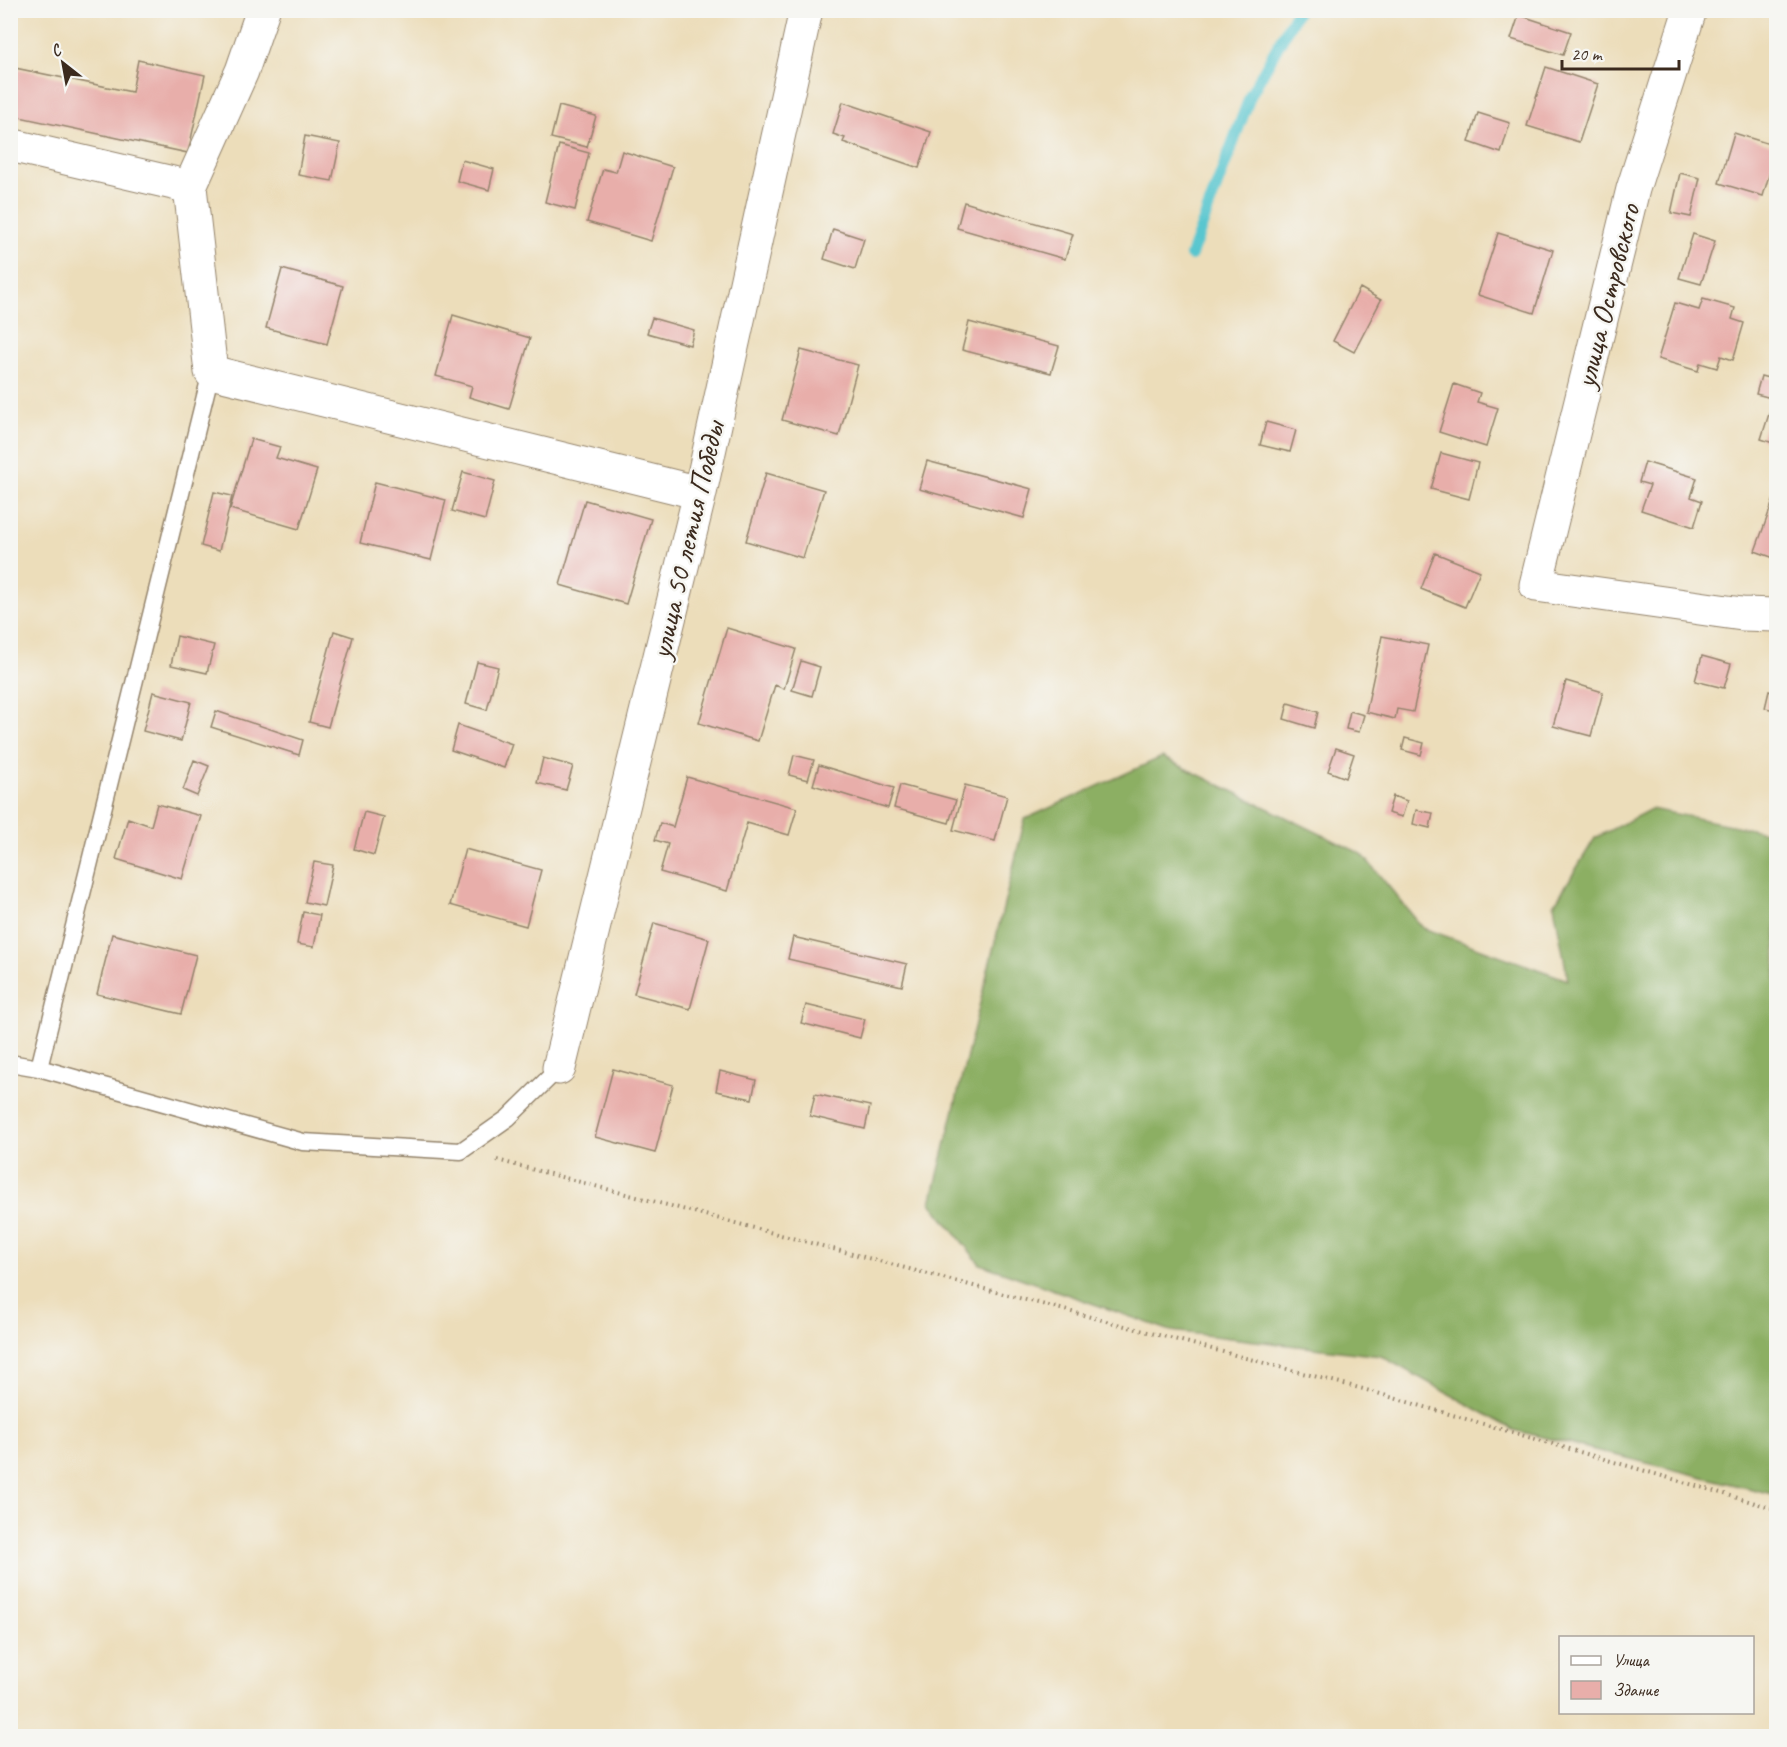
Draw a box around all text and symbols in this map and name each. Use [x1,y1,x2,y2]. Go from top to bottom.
north arrow [33,33,93,93]
scale bar [1562,33,1679,71]
text: С [47,39,66,62]
text: 20 m [1571,43,1604,65]
street label: улица Островского [1565,199,1649,394]
street label: улица 50 летия Победы [641,416,733,664]
legend [1559,1636,1754,1714]
text: Улица [1613,1649,1650,1671]
text: Здание [1613,1679,1659,1701]

